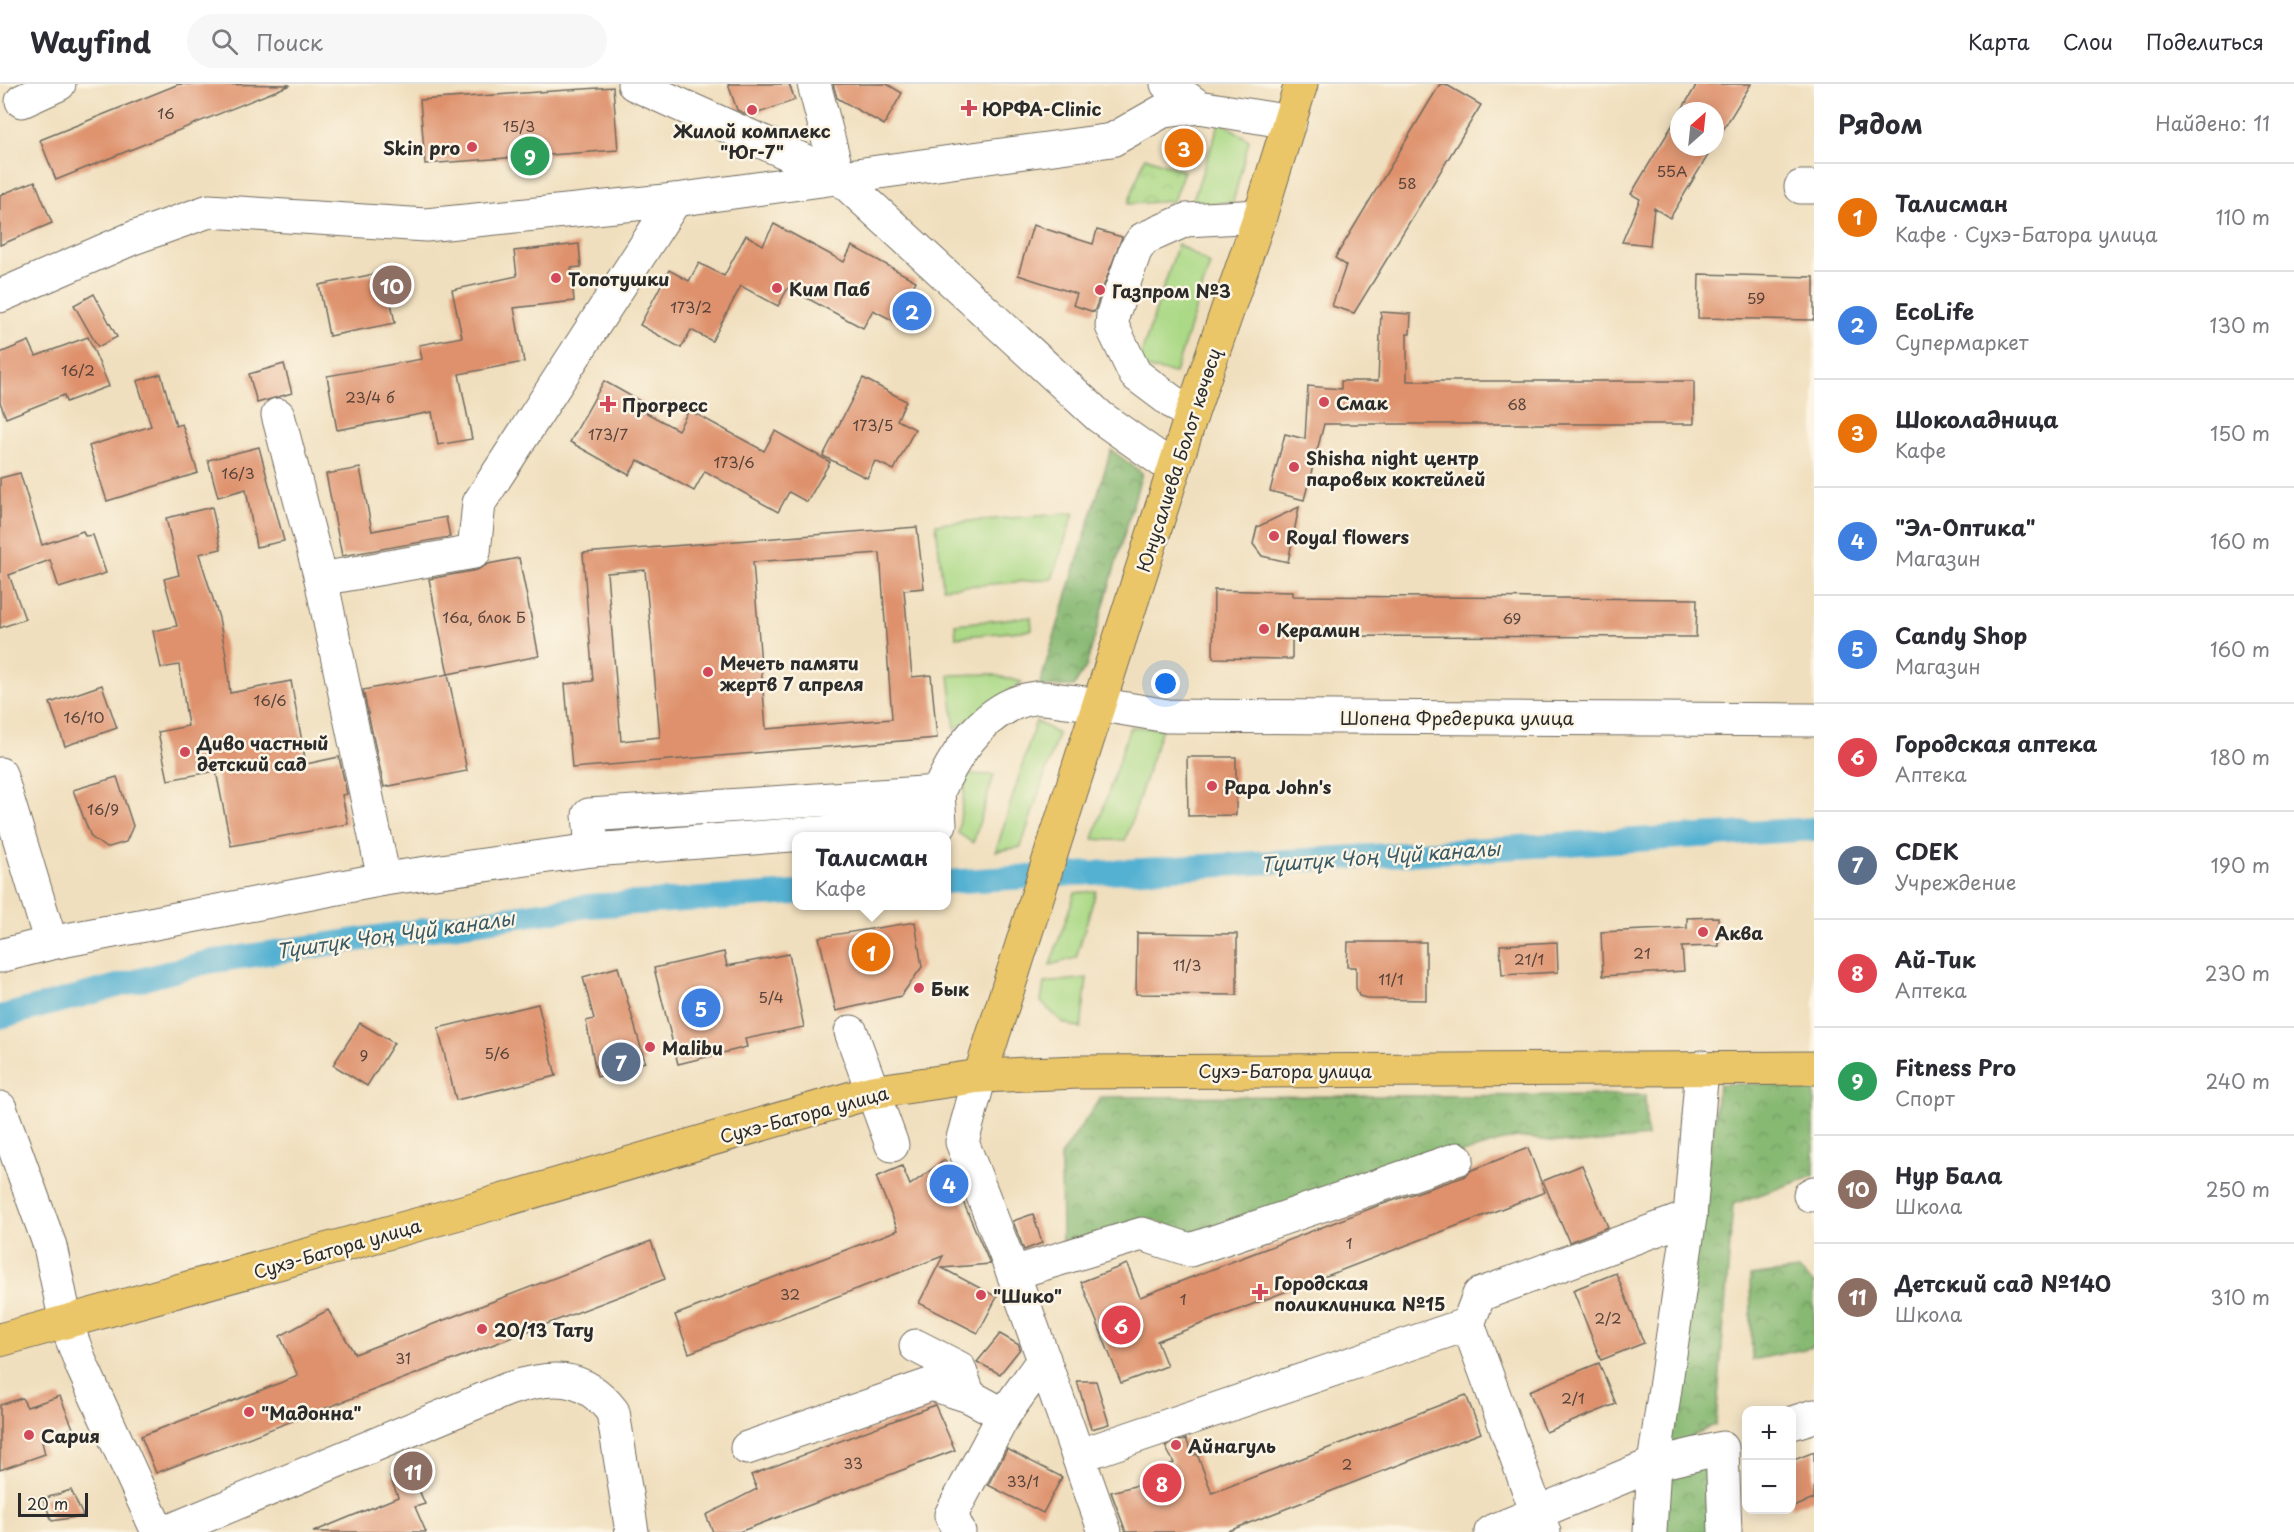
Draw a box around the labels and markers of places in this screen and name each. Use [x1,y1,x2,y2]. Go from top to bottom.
place label: ЮРФА-Clinic [982,95,1102,122]
marker: ЮРФА-Clinic [960,99,978,117]
marker: Жилой комплекс "Юг-7" [745,103,759,117]
place label: Жилой комплекс "Юг-7" [672,117,831,165]
pin: 3 [1164,126,1204,170]
place label: Skin pro [383,134,460,161]
pin: 9 [510,134,550,178]
marker: Skin pro [465,140,479,154]
pin: 10 [372,262,412,308]
place label: Топотушки [568,265,670,292]
marker: Топотушки [549,271,563,285]
place label: Ким Паб [789,275,870,302]
place label: Газпром №3 [1112,277,1231,304]
marker: Ким Паб [770,281,784,295]
marker: Газпром №3 [1093,283,1107,297]
pin: 2 [892,288,932,334]
place label: Смак [1336,389,1388,416]
place label: Прогресс [622,391,708,418]
marker: Прогресс [599,395,617,413]
marker: Смак [1317,395,1331,409]
place label: Shisha night центр паровых коктейлей [1306,444,1486,492]
marker: Shisha night центр паровых коктейлей [1287,460,1301,474]
place label: Royal flowers [1286,523,1409,550]
marker: Royal flowers [1267,529,1281,543]
place label: Керамин [1276,616,1360,643]
marker: Керамин [1257,622,1271,636]
place label: Мечеть памяти жертв 7 апреля [720,649,864,697]
marker: Мечеть памяти жертв 7 апреля [701,665,715,679]
place label: Диво частный детский сад [196,729,329,777]
marker: Диво частный детский сад [178,745,192,759]
place label: Papa John's [1224,773,1332,800]
marker: Papa John's [1205,779,1219,793]
place label: Аква [1715,919,1763,946]
marker: Аква [1696,925,1710,939]
pin: 1 [852,930,890,974]
place label: Бык [931,975,970,1002]
marker: Бык [912,981,926,995]
pin: 5 [682,986,720,1030]
place label: Malibu [662,1034,723,1061]
pin: 7 [602,1040,640,1084]
marker: Malibu [643,1040,657,1054]
pin: 4 [930,1162,968,1206]
place label: Городская поликлиника №15 [1274,1269,1445,1317]
place label: "Шико" [993,1282,1062,1309]
marker: Городская поликлиника №15 [1251,1283,1269,1301]
marker: "Шико" [974,1288,988,1302]
pin: 6 [1102,1302,1140,1348]
place label: 20/13 Тату [494,1316,594,1343]
marker: 20/13 Тату [475,1322,489,1336]
place label: "Мадонна" [261,1399,362,1426]
marker: "Мадонна" [242,1405,256,1419]
place label: Сария [41,1422,100,1449]
marker: Сария [22,1428,36,1442]
place label: Айнагуль [1187,1432,1276,1459]
marker: Айнагуль [1169,1438,1183,1452]
pin: 11 [394,1448,432,1494]
pin: 8 [1142,1460,1182,1506]

